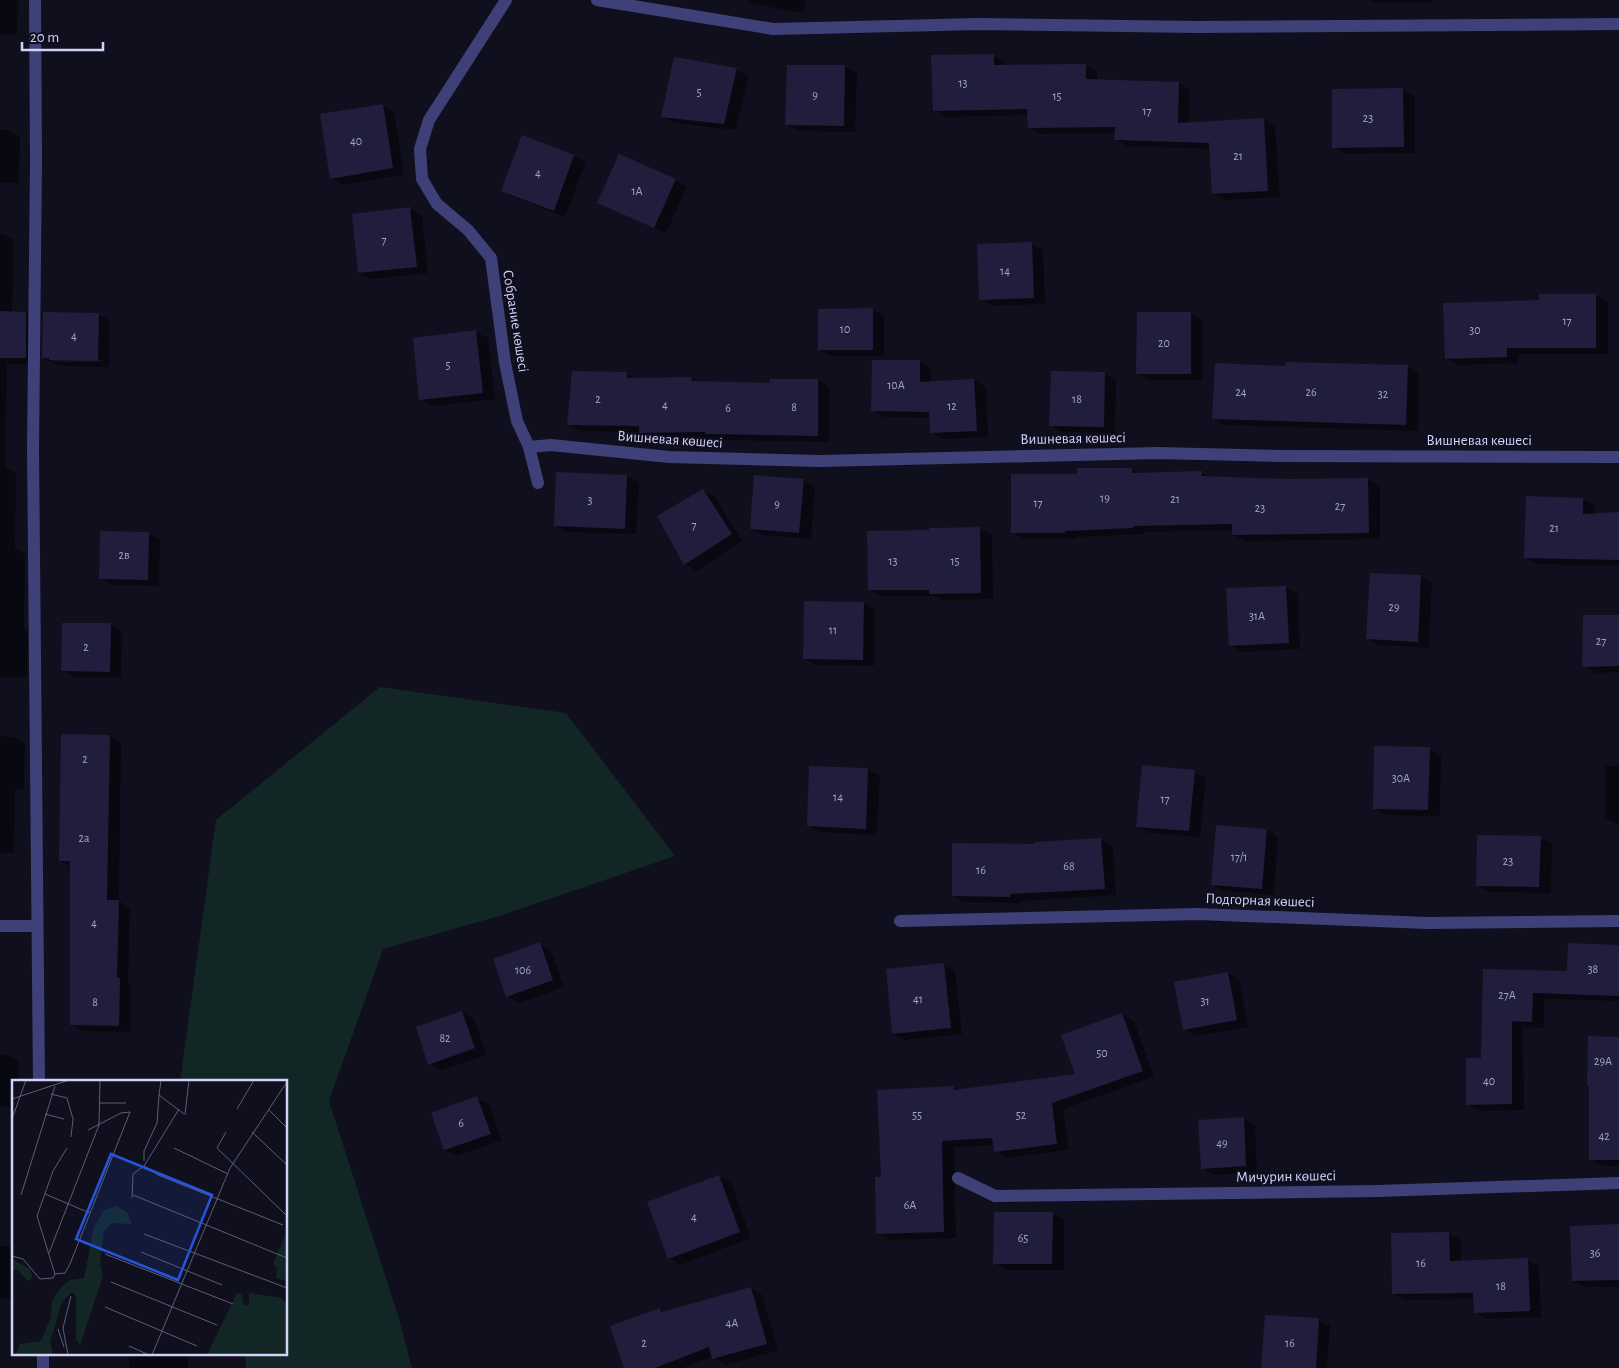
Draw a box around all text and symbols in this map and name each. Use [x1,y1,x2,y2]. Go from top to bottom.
scale bar [22,20,104,52]
text: 20 m [30,30,59,45]
house number: 13 [958,77,968,89]
house number: 5 [696,86,702,98]
house number: 9 [812,89,818,101]
house number: 15 [1052,90,1062,102]
house number: 17 [1142,105,1152,117]
house number: 23 [1363,112,1373,124]
house number: 40 [350,135,362,147]
house number: 21 [1233,150,1243,162]
house number: 4 [535,167,541,179]
house number: 1А [631,185,643,197]
house number: 7 [381,234,387,246]
house number: 14 [1000,265,1010,277]
street label: Собрание көшесі [500,269,531,373]
house number: 17 [1562,315,1572,327]
house number: 10 [840,323,850,335]
house number: 30 [1469,324,1481,336]
house number: 4 [71,330,77,342]
house number: 20 [1158,337,1170,349]
house number: 5 [445,359,451,371]
house number: 10А [887,379,905,391]
house number: 24 [1235,386,1247,398]
house number: 26 [1305,386,1317,398]
house number: 32 [1378,388,1389,400]
house number: 2 [595,393,601,405]
house number: 18 [1072,393,1082,405]
house number: 4 [662,399,668,411]
house number: 12 [947,400,957,412]
house number: 8 [791,401,797,413]
house number: 6 [725,402,731,414]
street label: Вишневая көшесі [617,428,723,451]
street label: Вишневая көшесі [1020,430,1126,447]
street label: Вишневая көшесі [1426,433,1532,448]
house number: 19 [1100,492,1110,504]
house number: 21 [1170,493,1180,505]
house number: 3 [588,494,593,506]
house number: 17 [1033,497,1043,509]
house number: 9 [774,498,780,510]
house number: 27 [1335,500,1345,512]
house number: 23 [1255,502,1265,514]
house number: 7 [691,519,697,531]
house number: 21 [1549,522,1559,534]
house number: 2в [118,549,130,561]
house number: 13 [888,555,898,567]
house number: 15 [950,555,960,567]
house number: 29 [1388,601,1400,613]
house number: 31А [1249,610,1265,622]
house number: 11 [829,624,837,636]
house number: 27 [1596,635,1606,647]
house number: 2 [83,641,89,653]
house number: 2 [82,753,88,765]
house number: 30А [1392,772,1410,784]
house number: 14 [833,791,843,803]
house number: 17 [1160,793,1170,805]
house number: 2а [79,832,90,844]
house number: 17/1 [1231,851,1247,863]
house number: 23 [1503,855,1513,867]
house number: 68 [1063,860,1075,872]
house number: 16 [976,864,986,876]
street label: Подгорная көшесі [1205,891,1315,910]
house number: 4 [91,917,97,929]
house number: 38 [1588,963,1599,975]
house number: 106 [515,964,531,976]
house number: 27А [1498,989,1516,1001]
house number: 41 [913,993,923,1005]
house number: 31 [1200,995,1210,1007]
house number: 8 [92,996,98,1008]
house number: 82 [439,1032,451,1044]
house number: 50 [1096,1047,1108,1059]
house number: 29А [1594,1055,1612,1067]
house number: 40 [1483,1075,1495,1087]
inset map [12,1080,288,1356]
house number: 55 [912,1109,922,1121]
house number: 52 [1016,1109,1027,1121]
house number: 6 [458,1117,464,1129]
house number: 42 [1598,1130,1610,1142]
house number: 49 [1216,1137,1228,1149]
street label: Мичурин көшесі [1236,1168,1336,1185]
house number: 6А [904,1199,916,1211]
house number: 4 [691,1211,697,1223]
house number: 65 [1018,1232,1028,1244]
house number: 36 [1590,1247,1601,1259]
house number: 16 [1416,1257,1426,1269]
house number: 18 [1496,1280,1506,1292]
house number: 4А [726,1317,738,1329]
house number: 2 [641,1337,647,1349]
house number: 16 [1285,1337,1295,1349]

